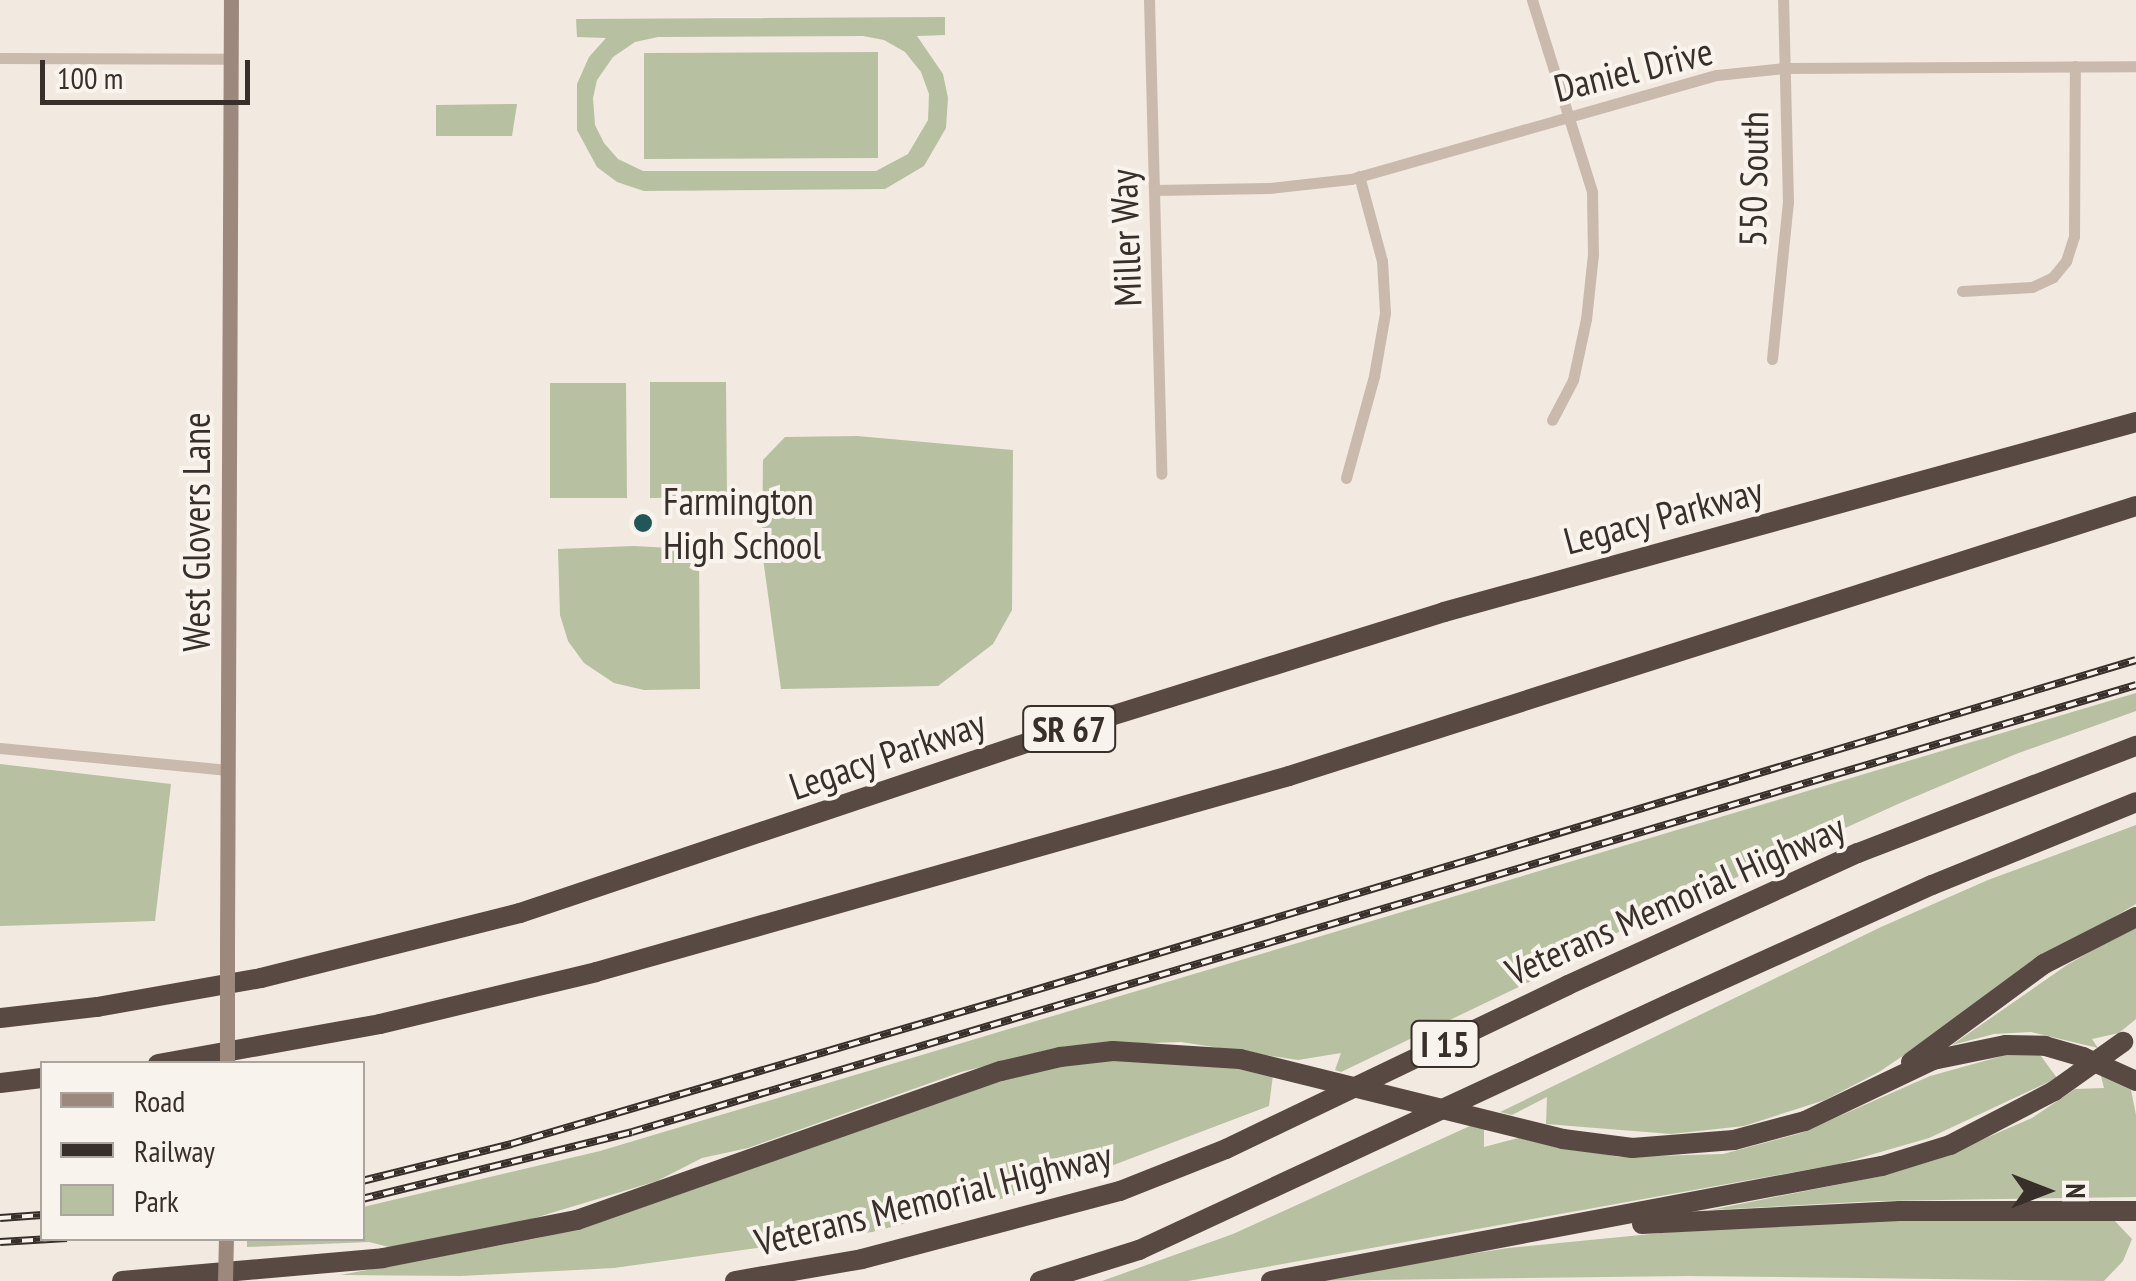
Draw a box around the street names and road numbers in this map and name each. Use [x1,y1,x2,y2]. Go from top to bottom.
street label: Daniel Drive [1549,27,1717,111]
street label: 550 South [1729,111,1777,247]
street label: Miller Way [1100,168,1150,308]
street label: West Glovers Lane [173,412,219,652]
street label: Legacy Parkway [1558,466,1768,564]
street label: Legacy Parkway [783,699,991,809]
road number: SR 67 [1022,699,1116,759]
street label: Veterans Memorial Highway [1499,804,1851,994]
road number: I 15 [1410,1014,1480,1074]
street label: Veterans Memorial Highway [750,1132,1116,1264]

